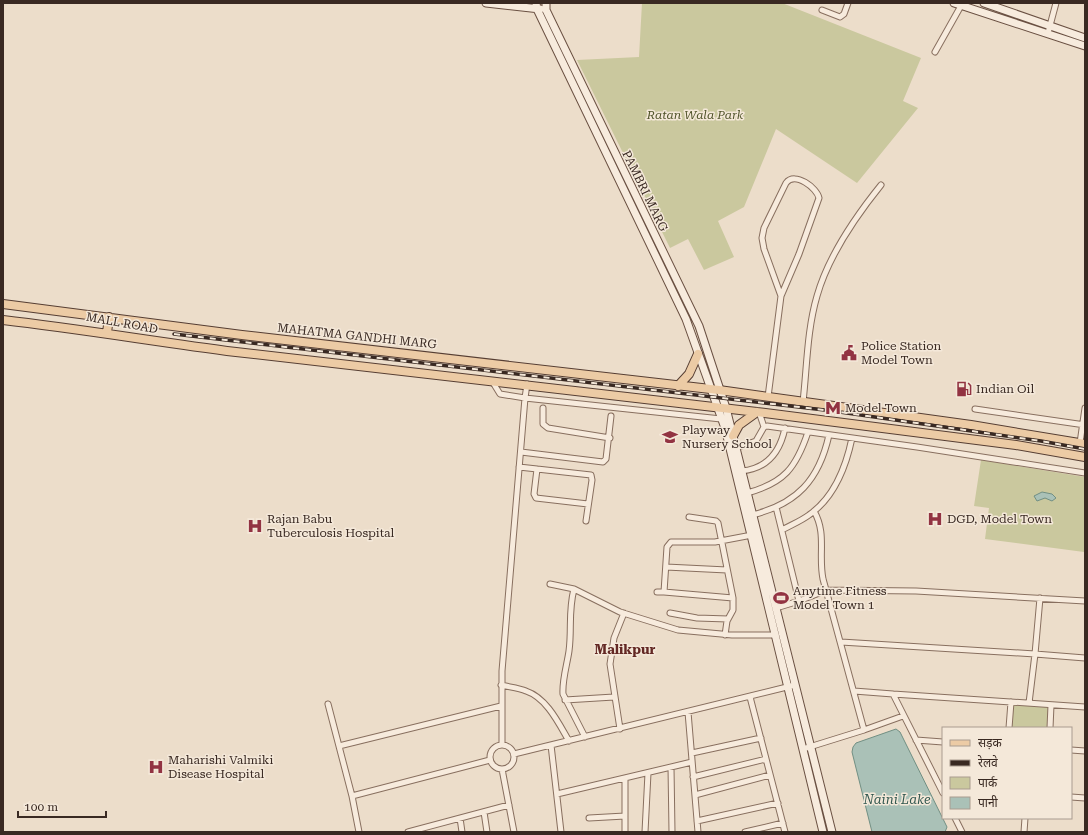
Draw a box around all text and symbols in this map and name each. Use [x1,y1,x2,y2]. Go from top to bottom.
park label: Ratan Wala Park [646,108,744,122]
street label: PAMBRI MARG [619,148,671,234]
street label: MALL ROAD [85,310,159,336]
street label: MAHATMA GANDHI MARG [277,321,438,351]
place label: Police Station Model Town [861,339,942,367]
public building icon: Police Station Model Town [840,344,858,362]
fuel station icon: Indian Oil [955,380,973,398]
place label: Indian Oil [976,382,1034,396]
metro station icon: Model Town [824,399,842,417]
place label: Model Town [845,401,917,415]
place label: Playway Nursery School [682,423,772,451]
school or university icon: Playway Nursery School [661,428,679,446]
hospital icon: DGD, Model Town [926,510,944,528]
place label: Rajan Babu Tuberculosis Hospital [267,512,395,540]
place label: DGD, Model Town [947,512,1052,526]
hospital icon: Rajan Babu Tuberculosis Hospital [246,517,264,535]
place label: Anytime Fitness Model Town 1 [793,584,887,612]
sports icon: Anytime Fitness Model Town 1 [772,589,790,607]
district label: Malikpur [595,642,656,657]
legend [942,727,1072,819]
text: सड़क [978,736,1003,750]
place label: Maharishi Valmiki Disease Hospital [168,753,273,781]
text: रेलवे [978,755,998,770]
hospital icon: Maharishi Valmiki Disease Hospital [147,758,165,776]
text: पार्क [978,776,998,790]
water label: Naini Lake [862,792,931,807]
scale bar [18,793,106,819]
text: पानी [978,795,999,810]
text: 100 m [24,800,58,814]

